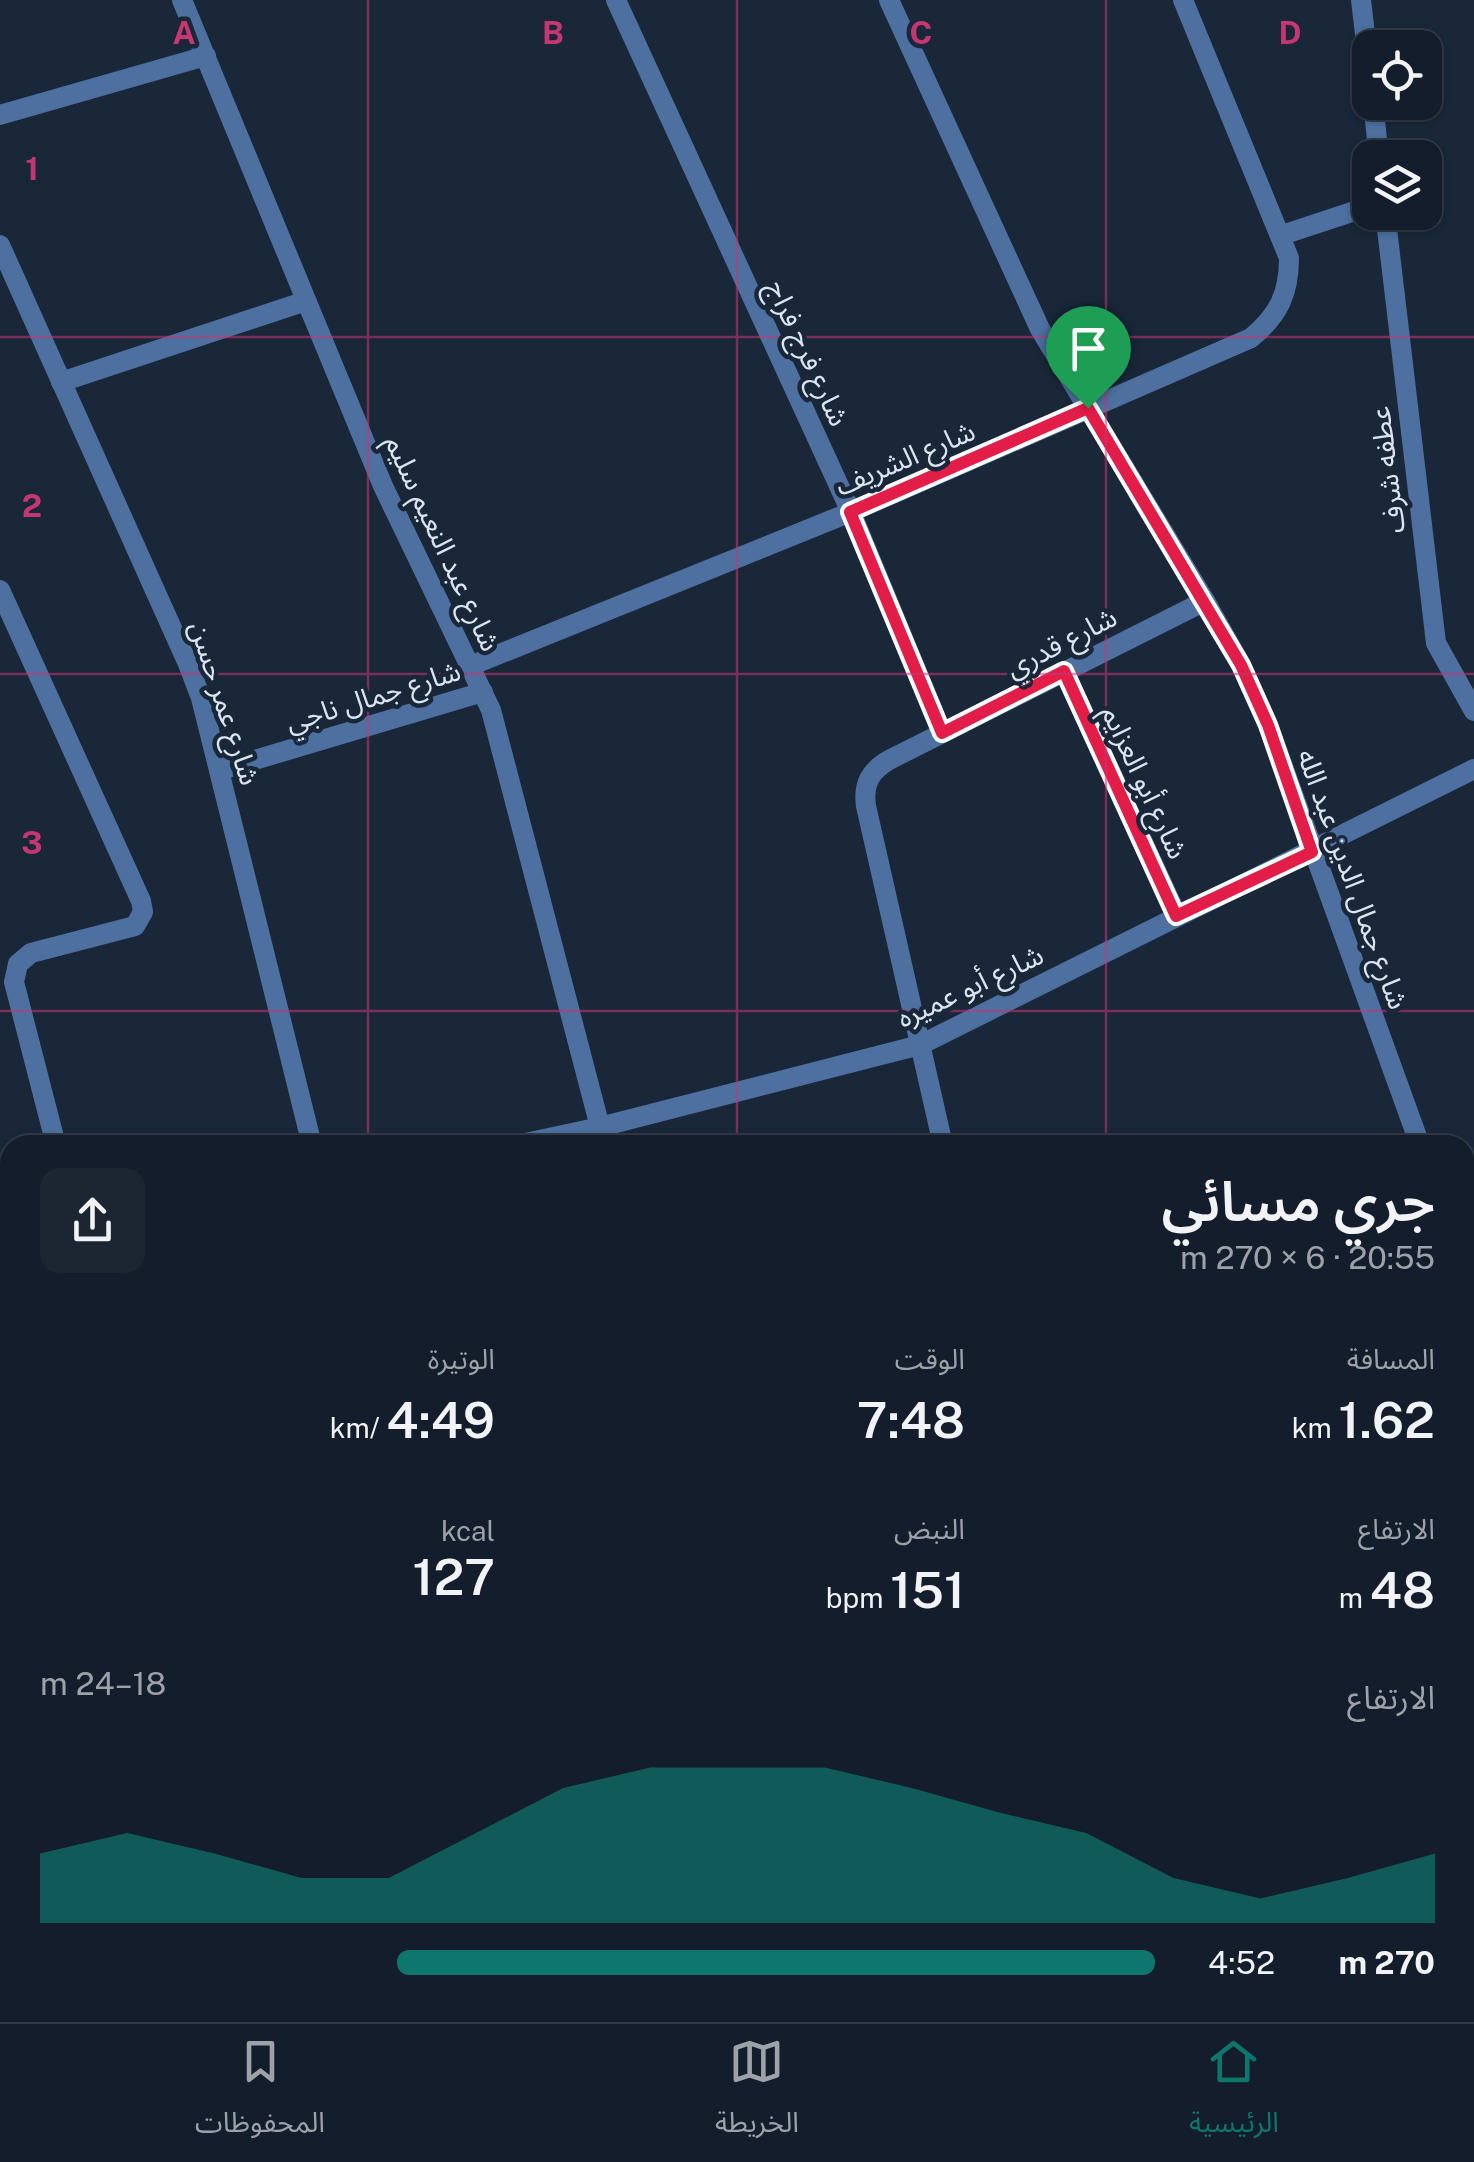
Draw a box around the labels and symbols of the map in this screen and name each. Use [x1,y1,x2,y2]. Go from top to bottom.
text: A [172,14,196,51]
text: B [542,14,564,51]
text: C [910,14,932,51]
text: D [1278,14,1302,51]
text: 1 [25,150,39,187]
street label: شارع فرج فراج [756,275,857,433]
pin [1046,306,1131,409]
street label: عطفه شرف [1362,404,1412,536]
street label: شارع الشريف [830,413,982,506]
street label: شارع عبد النعيم سليم [374,430,508,659]
text: 2 [22,487,42,524]
street label: شارع قدري [1000,600,1124,688]
street label: شارع عمر حسن [179,617,267,790]
street label: شارع جمال ناجي [281,653,466,743]
street label: شارع أبو العزايم [1090,700,1196,866]
street label: شارع جمال الدين عبد الله [1286,744,1416,1015]
text: 3 [21,824,43,861]
street label: شارع أبو عميره [891,937,1050,1038]

